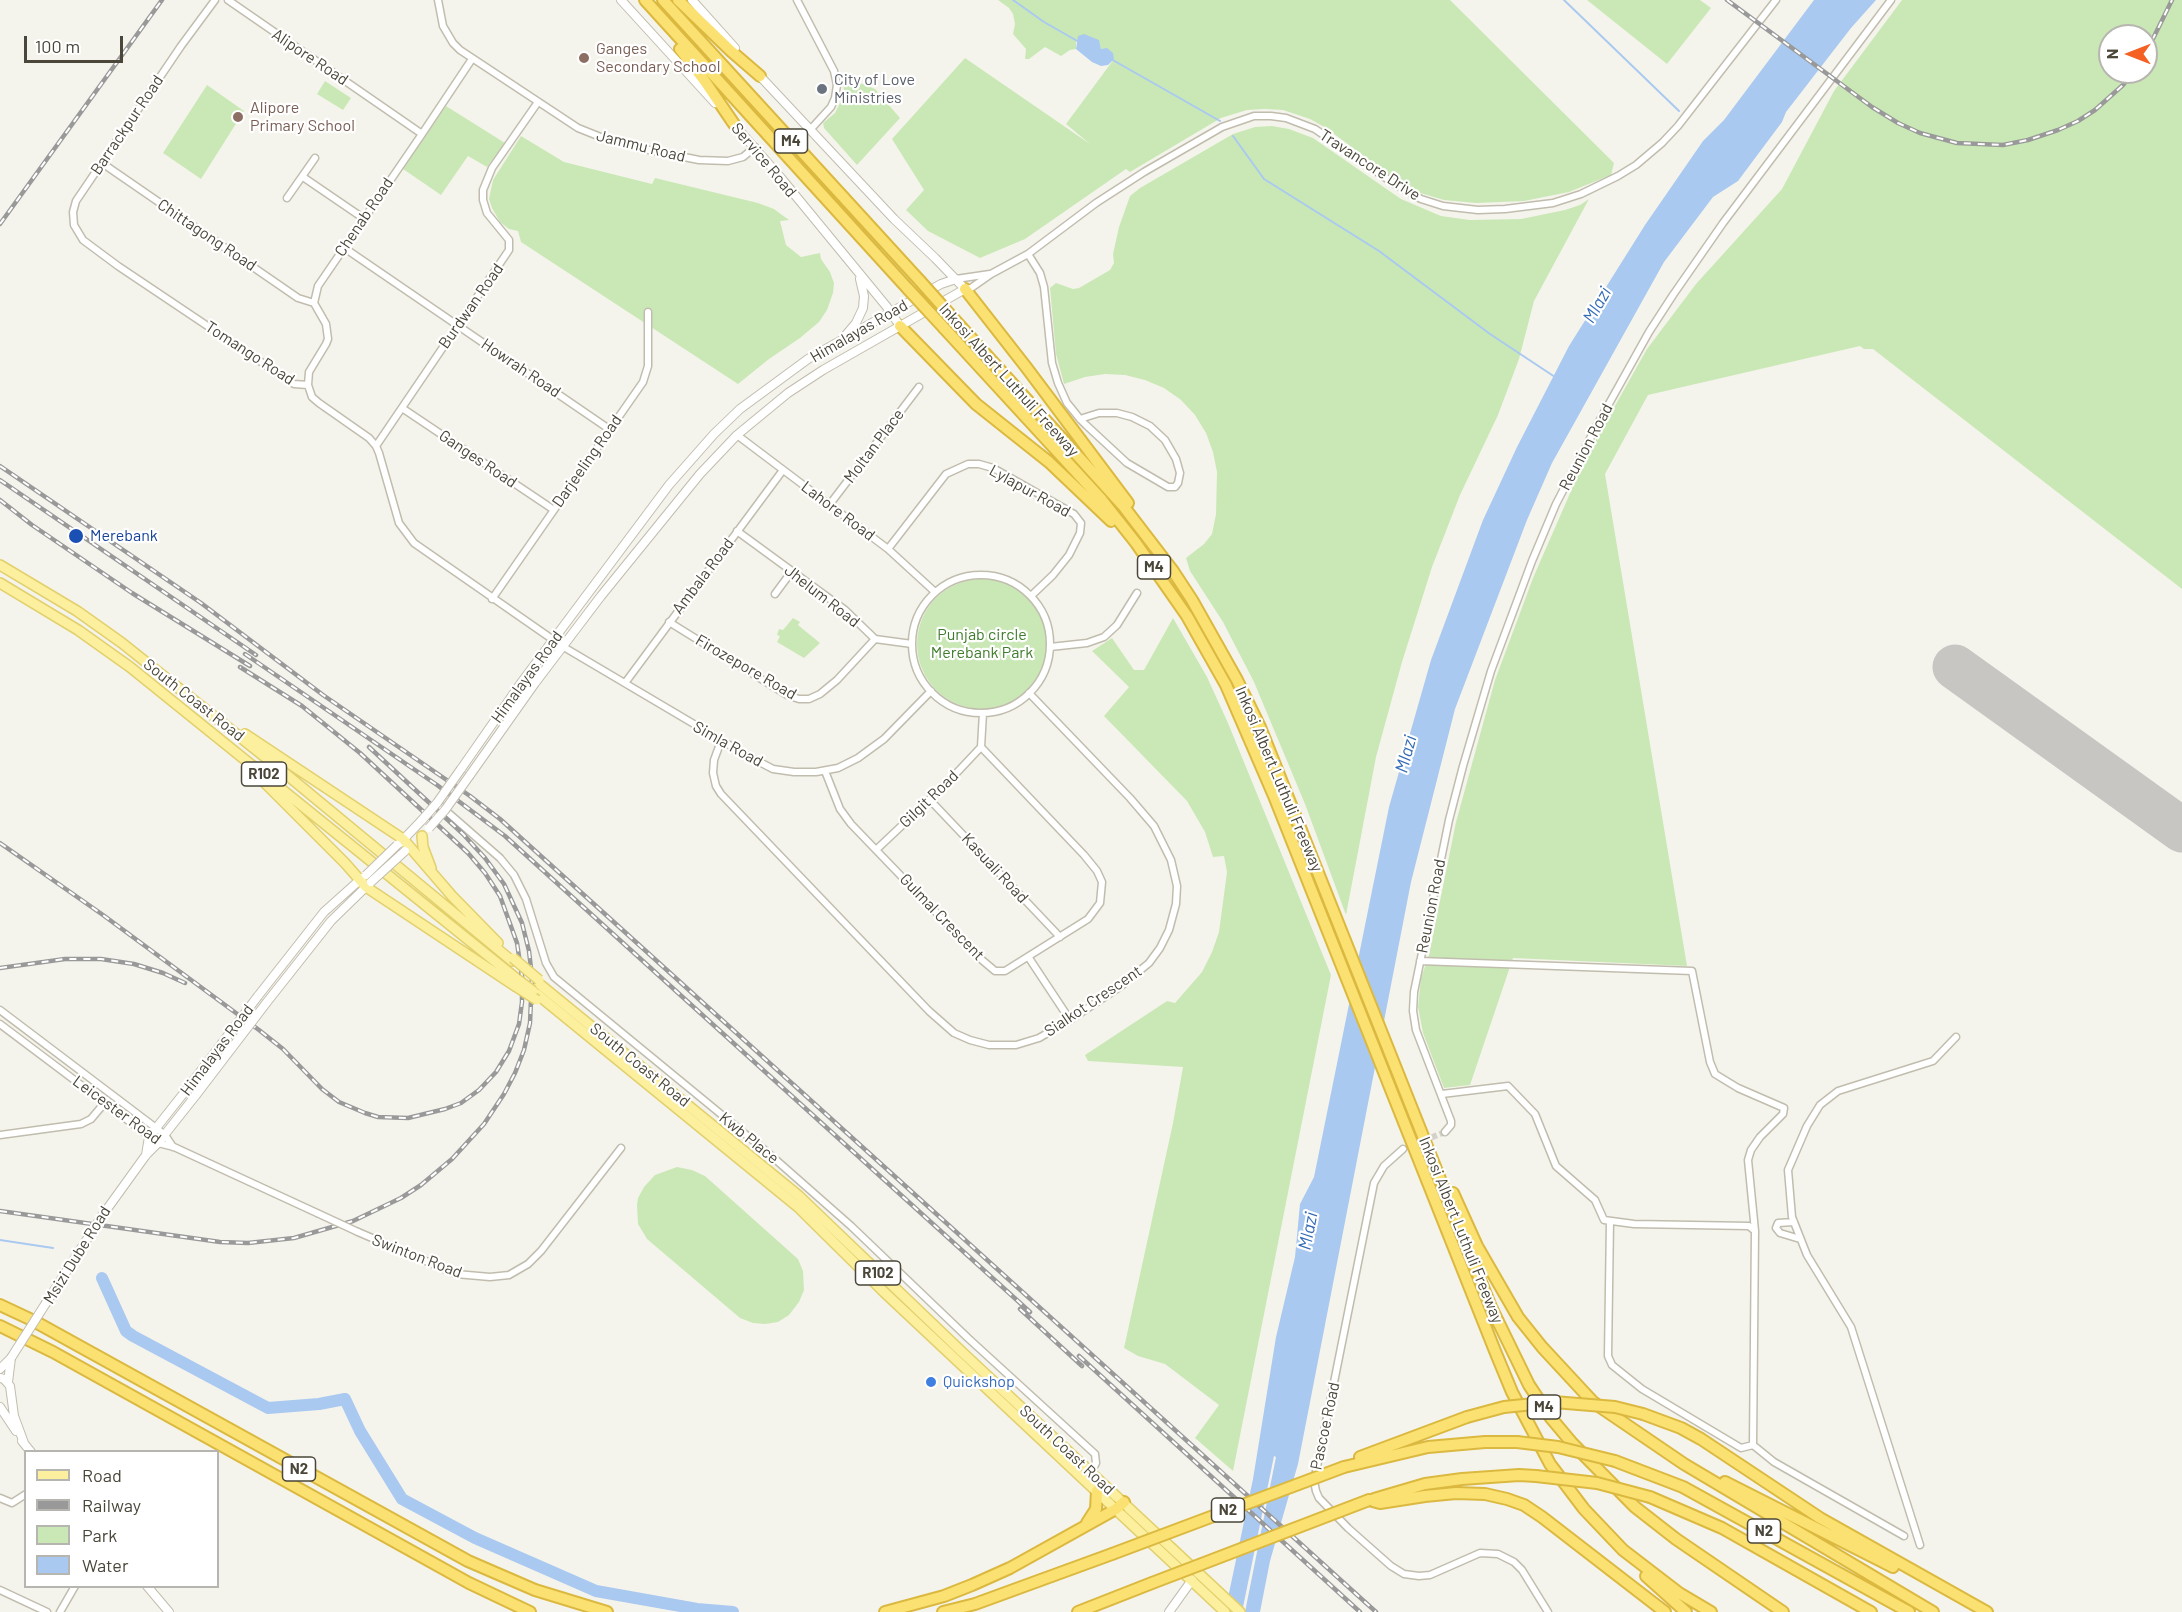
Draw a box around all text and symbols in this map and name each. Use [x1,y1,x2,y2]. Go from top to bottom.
scale bar [27,24,126,62]
north arrow [2098,24,2158,84]
street label: Alipore Road [268,25,352,89]
text: 100 m [35,35,80,57]
place label: Ganges Secondary School [596,39,720,77]
text: N [2102,49,2121,59]
marker: Ganges Secondary School [577,51,591,65]
place label: City of Love Ministries [834,70,915,108]
street label: Barrackpur Road [87,72,167,178]
marker: City of Love Ministries [815,82,829,96]
place label: Alipore Primary School [250,98,355,136]
marker: Alipore Primary School [231,110,245,124]
street label: Service Road [727,119,801,201]
street label: Travancore Drive [1316,125,1424,205]
street label: Jammu Road [595,126,687,166]
road number: M4 [774,129,808,153]
street label: Chenab Road [331,174,397,260]
street label: Chittagong Road [154,195,260,275]
street label: Burdwan Road [435,260,507,352]
water label: Mlazi [1578,283,1616,327]
street label: Himalayas Road [807,295,911,367]
street label: Inkosi Albert Luthuli Freeway [935,299,1083,461]
street label: Tomango Road [202,317,298,389]
street label: Howrah Road [478,334,564,402]
street label: Reunion Road [1555,400,1617,494]
street label: Moltan Place [840,405,908,487]
street label: Darjeeling Road [548,411,626,511]
street label: Ganges Road [435,426,521,492]
street label: Lylapur Road [986,461,1074,521]
street label: Lahore Road [797,477,879,545]
place label: Merebank [90,526,158,546]
marker: Merebank [67,527,85,545]
street label: Ambala Road [668,534,738,618]
road number: M4 [1138,555,1170,579]
street label: Jhelum Road [780,561,864,631]
park label: Punjab circle Merebank Park [931,625,1033,663]
street label: Himalayas Road [487,627,567,727]
street label: Firozepore Road [692,630,800,704]
street label: South Coast Road [140,655,248,745]
street label: Inkosi Albert Luthuli Freeway [1231,683,1327,875]
street label: Simla Road [690,717,766,771]
water label: Mlazi [1391,733,1421,775]
road number: R102 [242,762,286,786]
street label: Gilgit Road [895,766,963,832]
street label: Kasuali Road [958,829,1032,907]
street label: Reunion Road [1412,857,1450,955]
street label: Gulmal Crescent [896,870,988,964]
street label: Sialkot Crescent [1041,961,1145,1041]
street label: Himalayas Road [176,1001,258,1099]
street label: South Coast Road [586,1019,694,1111]
street label: Leicester Road [69,1072,165,1148]
street label: Kwb Place [715,1108,783,1168]
street label: Inkosi Albert Luthuli Freeway [1415,1134,1507,1326]
street label: Msizi Dube Road [39,1203,115,1307]
water label: Mlazi [1294,1210,1322,1252]
street label: Swinton Road [369,1230,465,1282]
road number: R102 [856,1261,900,1285]
place label: Quickshop [943,1372,1015,1392]
marker: Quickshop [924,1375,938,1389]
street label: Pascoe Road [1306,1380,1344,1472]
road number: M4 [1528,1395,1560,1419]
street label: South Coast Road [1015,1401,1119,1499]
legend [24,1450,219,1588]
road number: N2 [282,1457,316,1481]
text: Road [82,1464,122,1486]
text: Railway [82,1494,141,1516]
road number: N2 [1212,1498,1244,1522]
road number: N2 [1748,1519,1780,1543]
text: Park [82,1524,117,1546]
text: Water [82,1554,129,1576]

